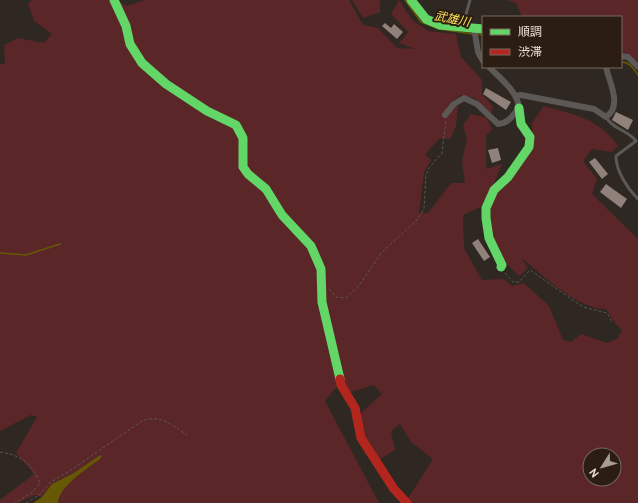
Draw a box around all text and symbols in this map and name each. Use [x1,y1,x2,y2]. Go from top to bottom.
water label: 武雄川 [433,9,473,32]
legend [482,16,622,68]
text: 順調 [518,25,542,41]
text: 渋滞 [518,45,542,61]
north arrow [582,447,622,487]
text: N [587,465,603,480]

